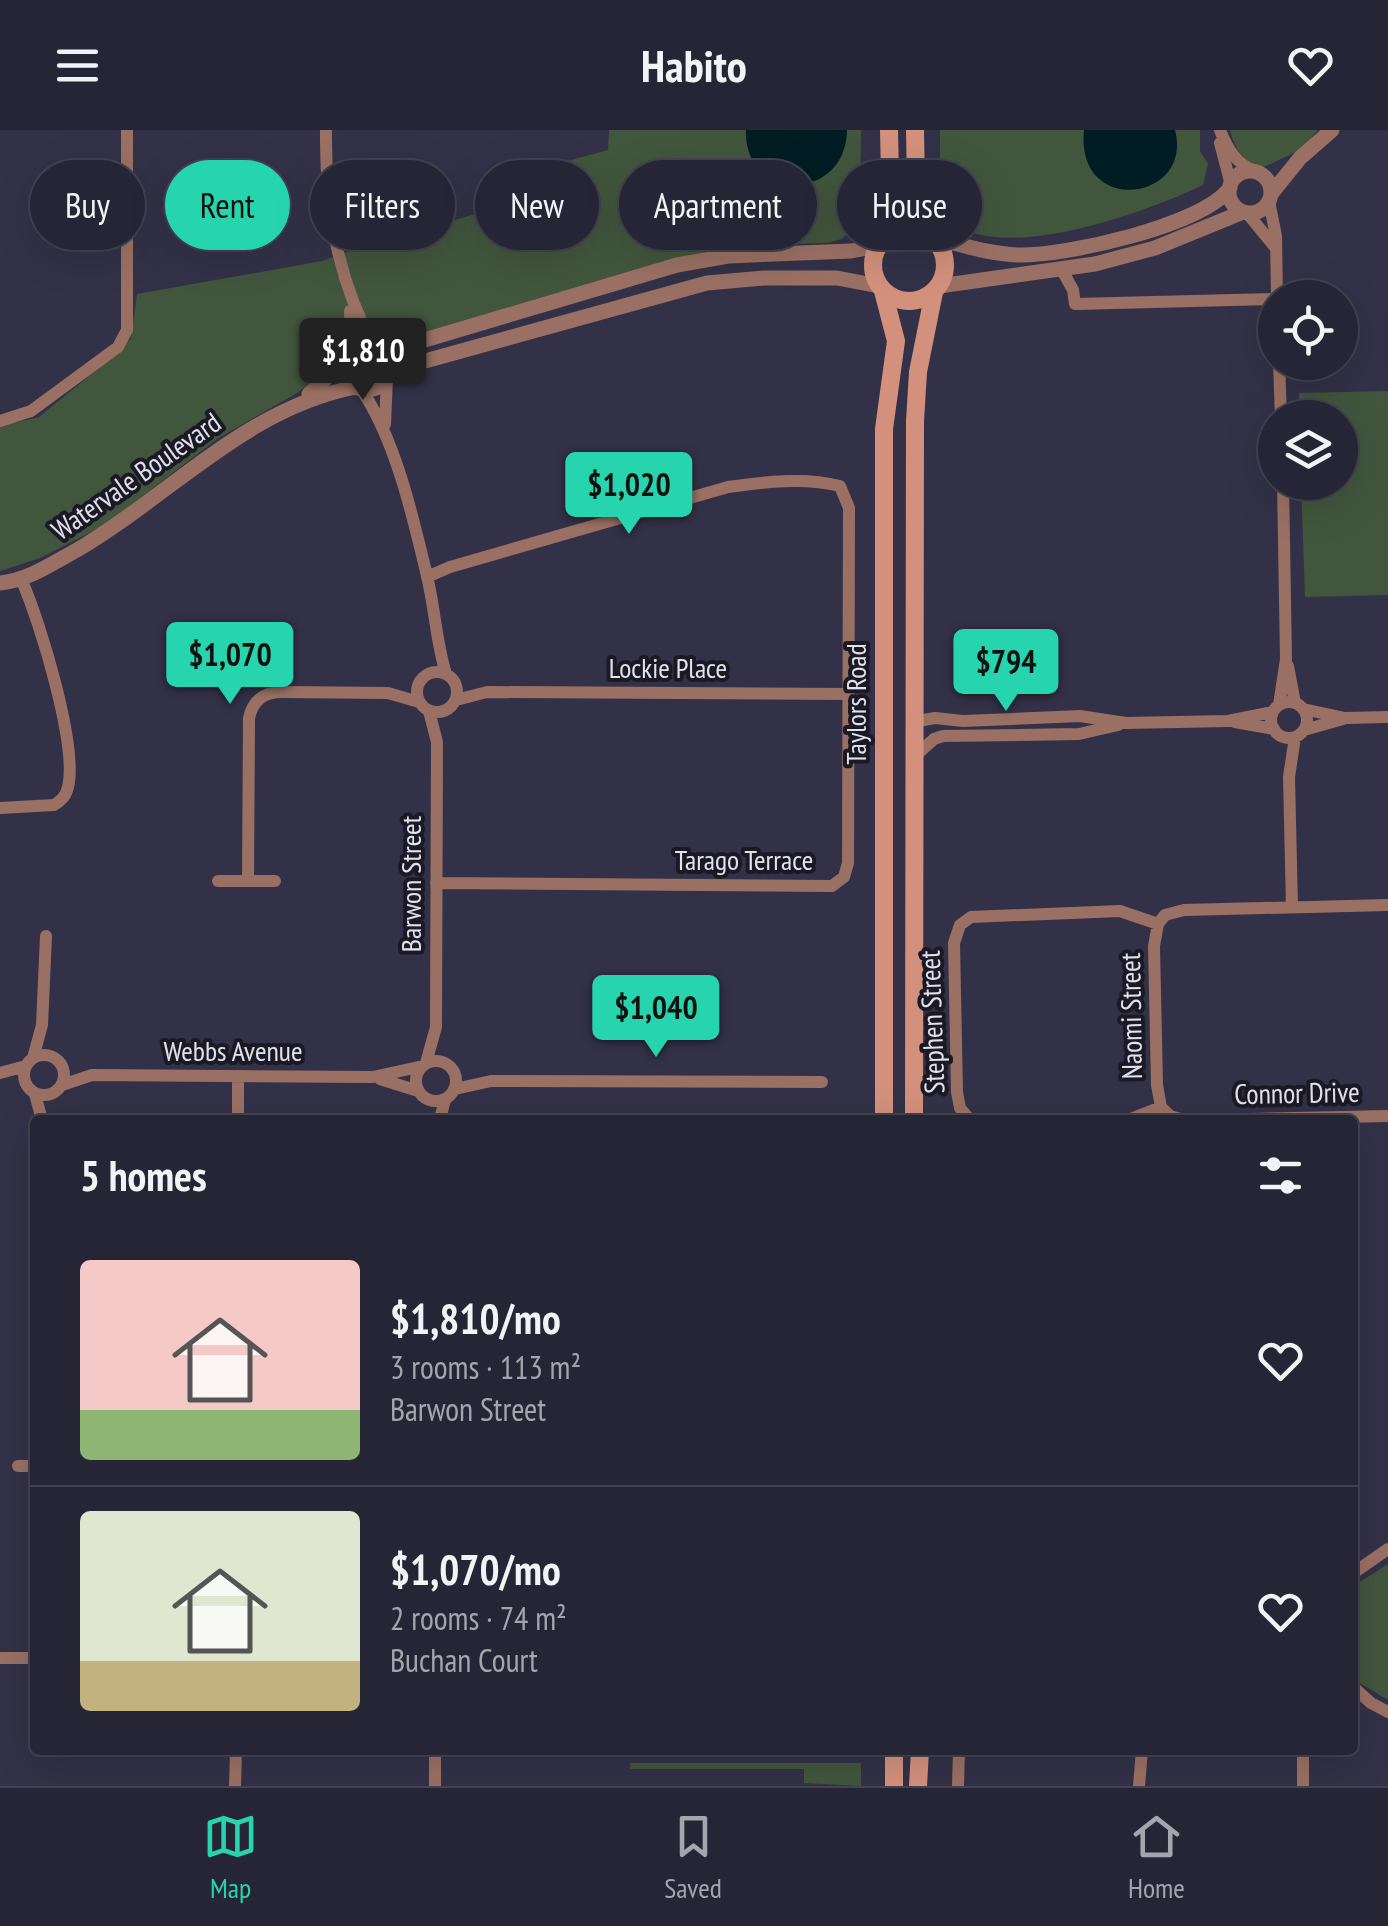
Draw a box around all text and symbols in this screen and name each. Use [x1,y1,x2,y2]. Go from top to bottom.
text: Habito [641,36,747,94]
icon: menu [50,38,105,93]
icon: heart [1283,38,1338,93]
chip: Buy [30,160,145,250]
chip: Rent [165,160,290,250]
chip: Filters [310,160,455,250]
chip: New [475,160,599,250]
chip: Apartment [619,160,817,250]
chip: House [837,160,982,250]
map controls [1258,280,1358,500]
button: locate [1258,280,1358,380]
pin: $1,810 [282,318,444,403]
text: $1,810 [321,329,405,371]
button: layers [1258,400,1358,500]
street label: Watervale Boulevard [44,403,228,548]
pin: $1,020 [548,452,710,537]
text: $1,020 [587,463,671,505]
pin: $1,070 [149,622,311,707]
pin: $794 [947,629,1065,714]
text: $1,070 [188,633,272,675]
text: $794 [975,640,1037,682]
street label: Taylors Road [837,643,874,765]
street label: Lockie Place [609,649,727,686]
street label: Barwon Street [392,815,429,952]
street label: Tarago Terrace [675,841,813,878]
street label: Stephen Street [911,949,952,1094]
street label: Naomi Street [1111,952,1150,1080]
pin: $1,040 [575,975,737,1060]
text: $1,040 [614,986,698,1028]
street label: Webbs Avenue [163,1032,303,1069]
street label: Connor Drive [1234,1073,1360,1112]
text: 5 homes [80,1148,207,1203]
icon: filters [1253,1148,1308,1203]
text: $1,810/mo [390,1291,561,1346]
icon: home [160,1300,280,1420]
icon: heart [1253,1333,1308,1388]
text: 3 rooms · 113 m² [390,1346,581,1388]
text: Barwon Street [390,1388,546,1430]
text: $1,070/mo [390,1542,561,1597]
icon: home [160,1551,280,1671]
icon: heart [1253,1584,1308,1639]
text: 2 rooms · 74 m² [390,1597,567,1639]
text: Buchan Court [390,1639,538,1681]
tab: Map [203,1809,258,1906]
tab: Saved [664,1809,722,1906]
tab: Home [1128,1809,1185,1906]

